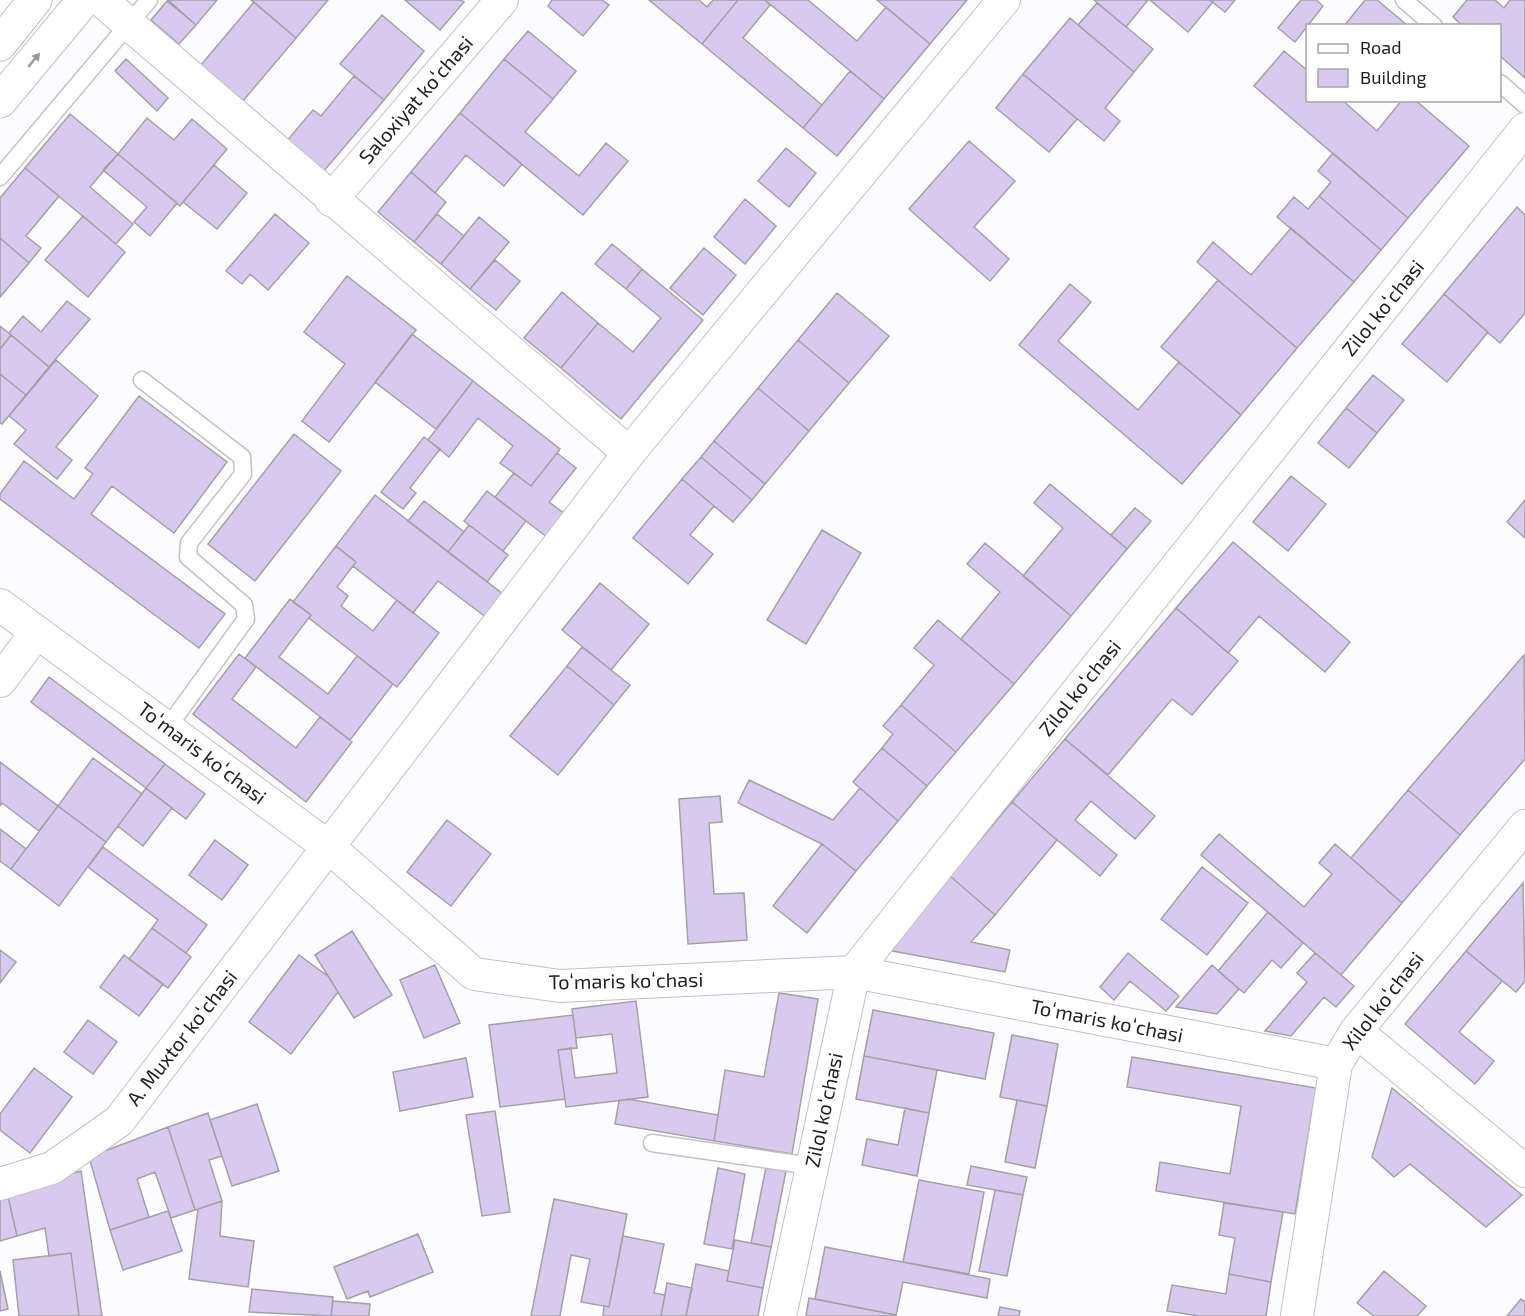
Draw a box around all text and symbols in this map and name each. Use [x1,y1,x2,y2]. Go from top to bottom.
legend [1306,24,1501,102]
street label: Saloxiyat koʻchasi [353,30,477,168]
text: Road [1360,36,1401,58]
one-way arrow [28,52,41,68]
text: Building [1360,66,1427,88]
street label: Zilol koʻchasi [1336,254,1428,360]
street label: Zilol koʻchasi [1033,634,1125,740]
street label: Toʻmaris koʻchasi [134,696,272,808]
street label: Xilol koʻchasi [1337,947,1428,1054]
street label: A. Muxtor koʻchasi [121,965,242,1110]
street label: Toʻmaris koʻchasi [548,967,704,993]
street label: Toʻmaris koʻchasi [1029,993,1185,1047]
street label: Zilol koʻchasi [799,1050,847,1169]

